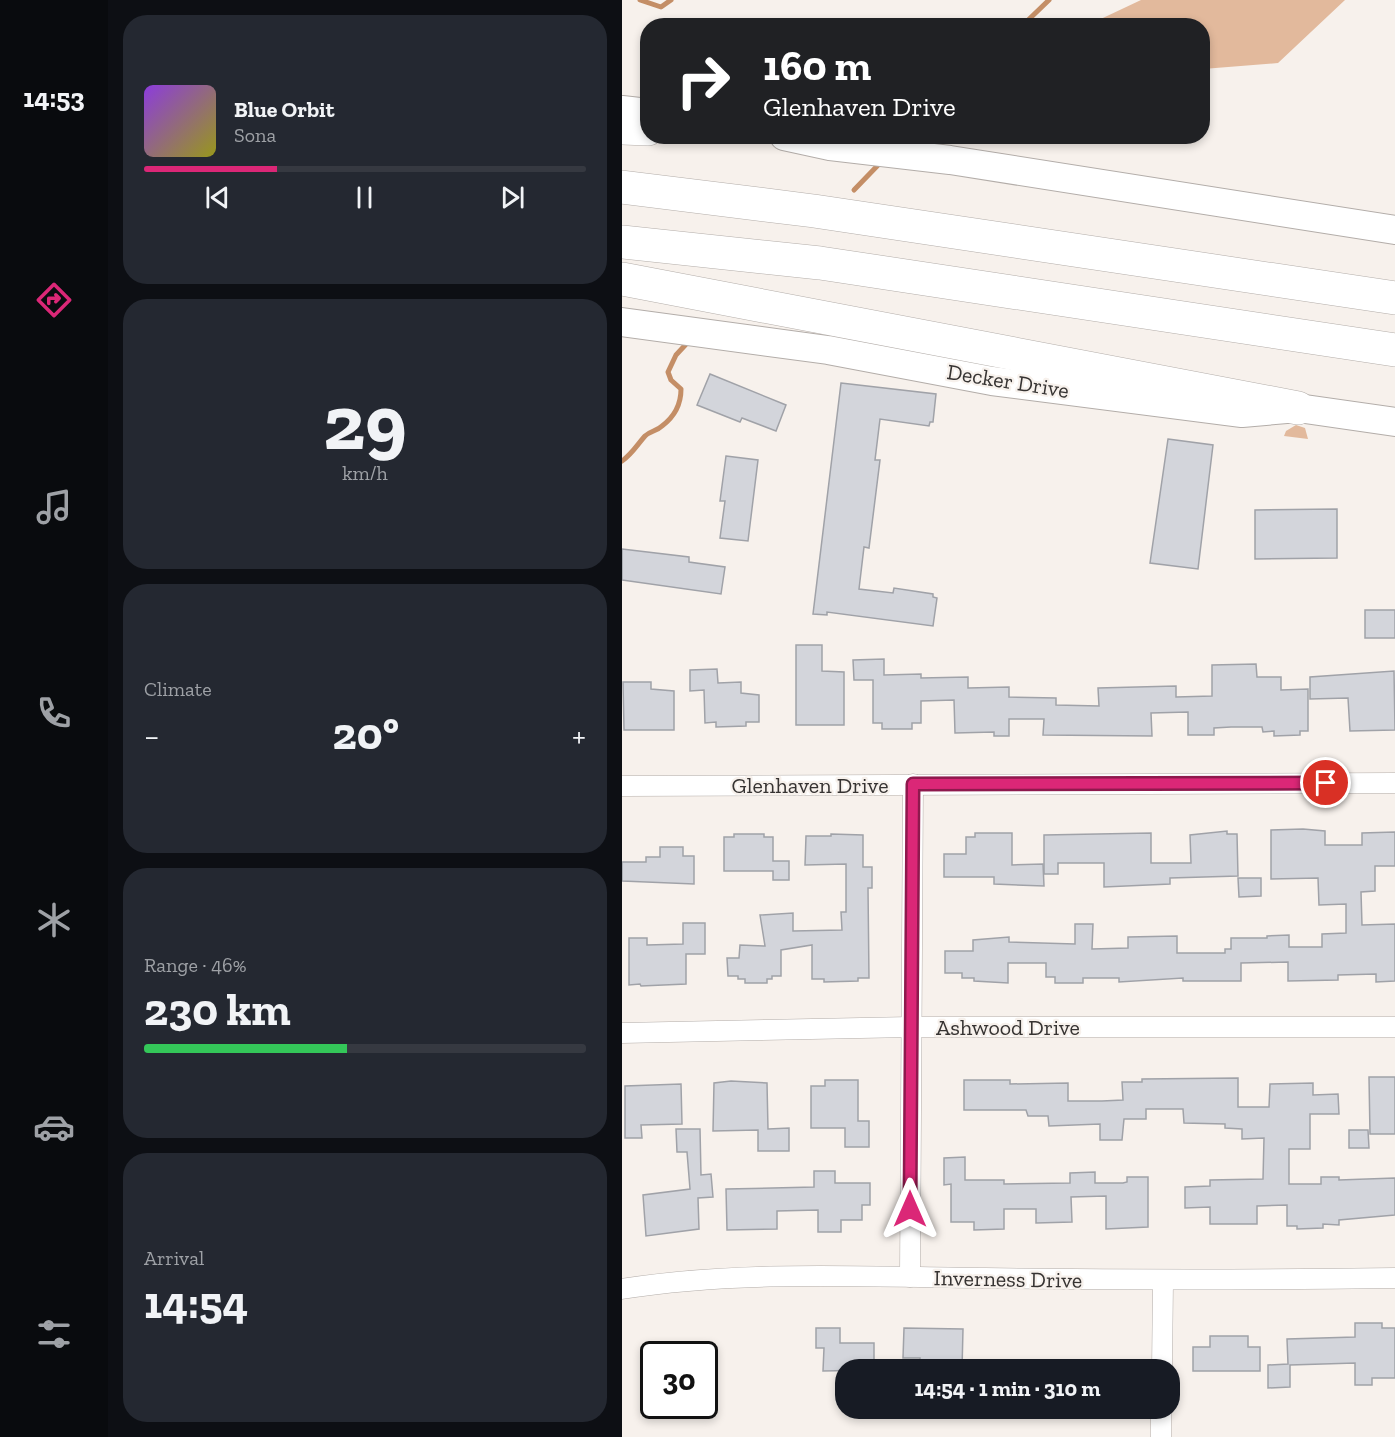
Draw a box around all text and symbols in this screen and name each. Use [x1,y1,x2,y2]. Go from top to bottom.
text: 160 m [763,40,871,91]
icon: right [664,42,742,120]
text: 14:53 [23,82,85,114]
text: Glenhaven Drive [763,91,956,123]
text: Blue Orbit [234,96,334,123]
text: Sona [234,123,276,147]
icon: previous [201,181,234,214]
icon: pause [348,181,381,214]
icon: next [496,181,529,214]
icon: directions [33,279,75,321]
street label: Decker Drive [945,358,1071,404]
text: 29 [323,375,407,469]
text: km/h [342,461,388,485]
icon: music [33,486,75,528]
text: Climate [144,677,212,701]
icon: phone [33,692,75,734]
text: 20° [333,707,399,761]
text: − [144,716,159,755]
text: + [572,716,586,755]
pin [1300,757,1351,808]
icon: arrive [1309,766,1342,799]
street label: Glenhaven Drive [731,772,889,799]
icon: climate [33,899,75,941]
text: Range · 46% [144,953,246,977]
text: 230 km [144,983,291,1037]
street label: Ashwood Drive [936,1014,1080,1041]
icon: car [33,1106,75,1148]
position arrow [878,1177,942,1241]
text: Arrival [144,1246,204,1270]
street label: Inverness Drive [933,1264,1083,1294]
text: 14:54 [144,1276,248,1330]
icon: filters [33,1313,75,1355]
speed limit sign: 30 [640,1341,718,1419]
text: 14:54 · 1 min · 310 m [914,1375,1101,1402]

